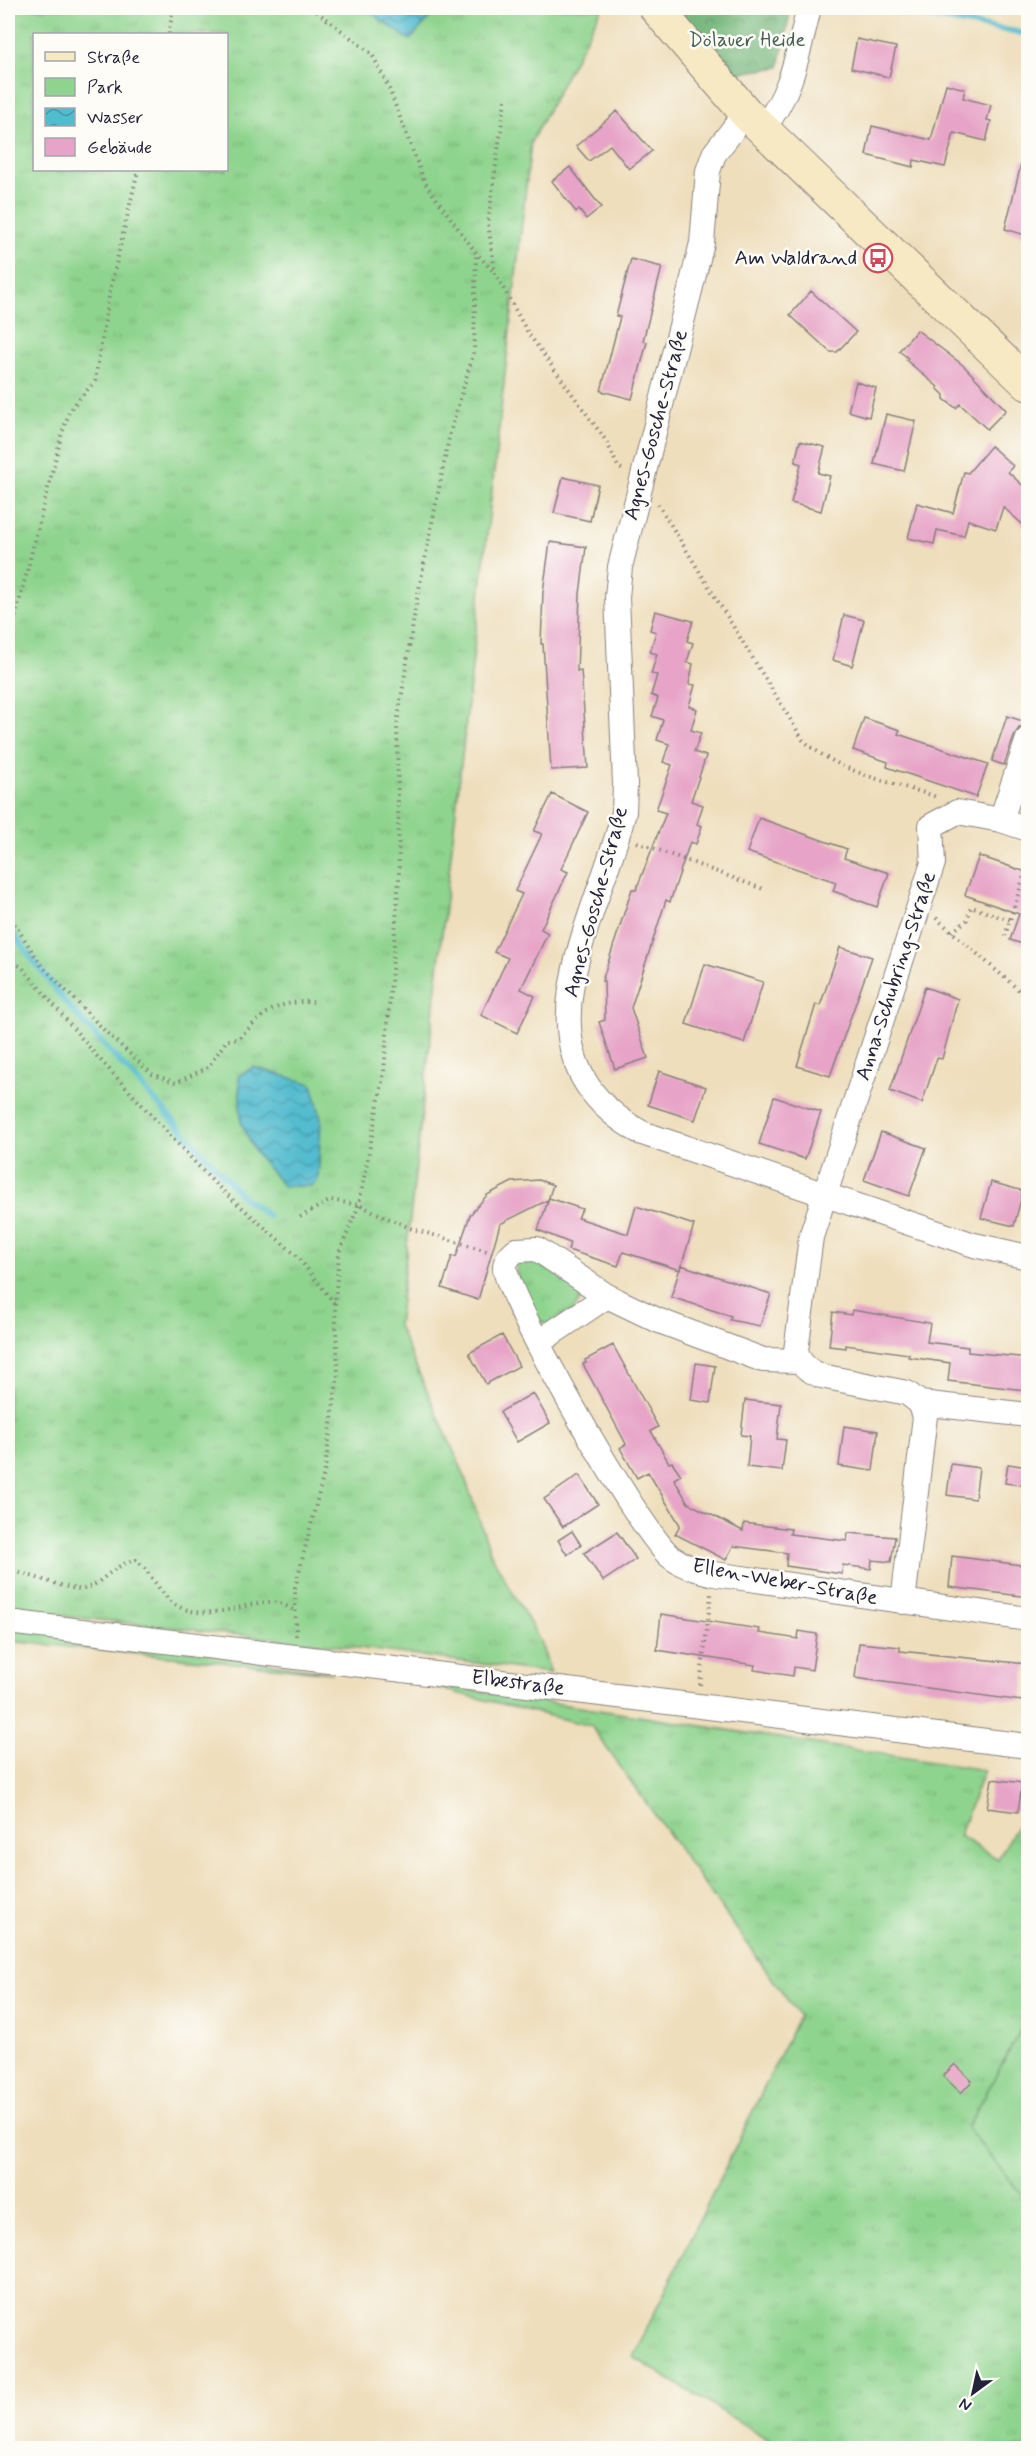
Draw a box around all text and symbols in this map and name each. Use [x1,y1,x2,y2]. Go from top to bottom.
park label: Dölauer Heide [688,26,806,54]
legend [33,33,228,171]
text: Straße [87,46,140,70]
text: Park [87,76,123,100]
text: Wasser [87,106,144,130]
text: Gebäude [87,136,152,160]
bus stop icon: Am Waldrand [862,242,894,274]
place label: Am Waldrand [734,244,857,272]
street label: Agnes-Gosche-Straße [617,327,695,523]
street label: Agnes-Gosche-Straße [557,804,635,1000]
street label: Anna-Schubring-Straße [849,868,943,1084]
street label: Ellen-Weber-Straße [690,1552,880,1612]
street label: Elbestraße [470,1663,566,1703]
north arrow [943,2363,1003,2423]
text: N [955,2393,976,2416]

